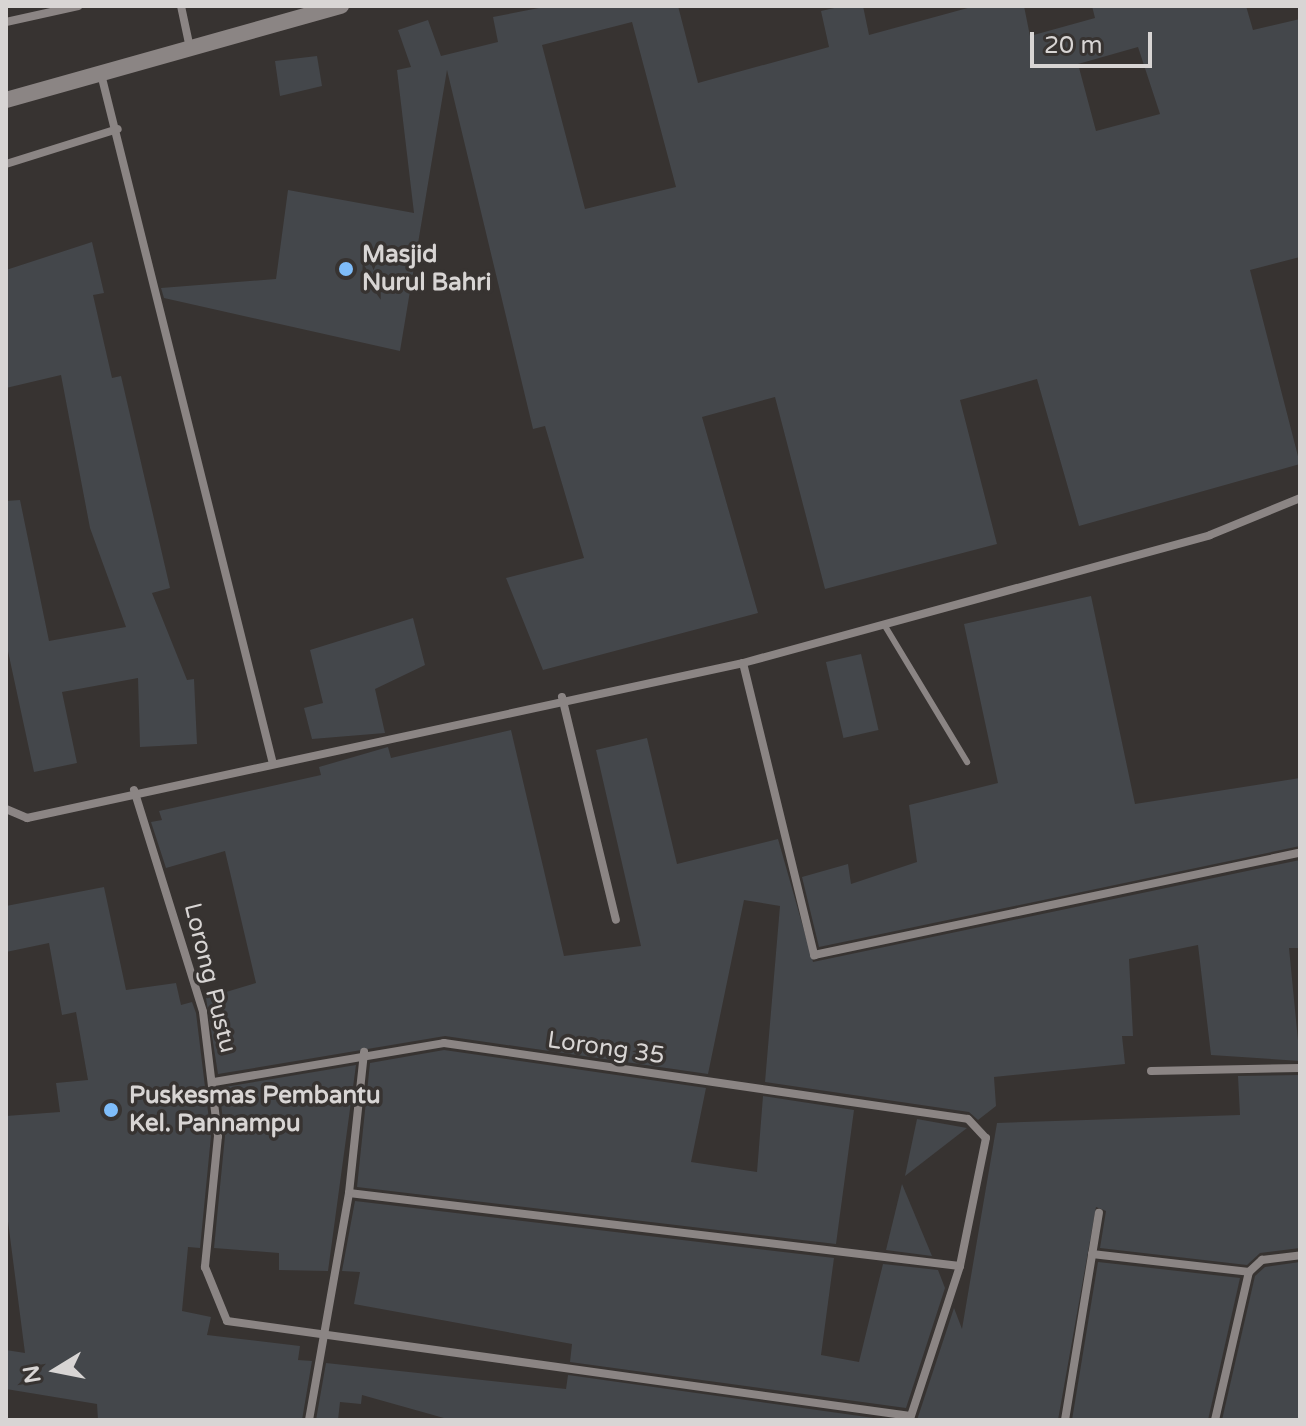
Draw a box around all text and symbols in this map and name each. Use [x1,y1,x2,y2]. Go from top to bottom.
scale bar [1034,16,1156,66]
text: 20 m [1044,31,1102,60]
place label: Masjid Nurul Bahri [362,241,492,297]
marker: Masjid Nurul Bahri [337,260,355,278]
street label: Lorong Pustu [177,900,243,1056]
street label: Lorong 35 [546,1026,666,1070]
place label: Puskesmas Pembantu Kel. Pannampu [129,1082,380,1138]
marker: Puskesmas Pembantu Kel. Pannampu [100,1099,122,1121]
north arrow [16,1330,96,1410]
text: N [18,1363,47,1385]

